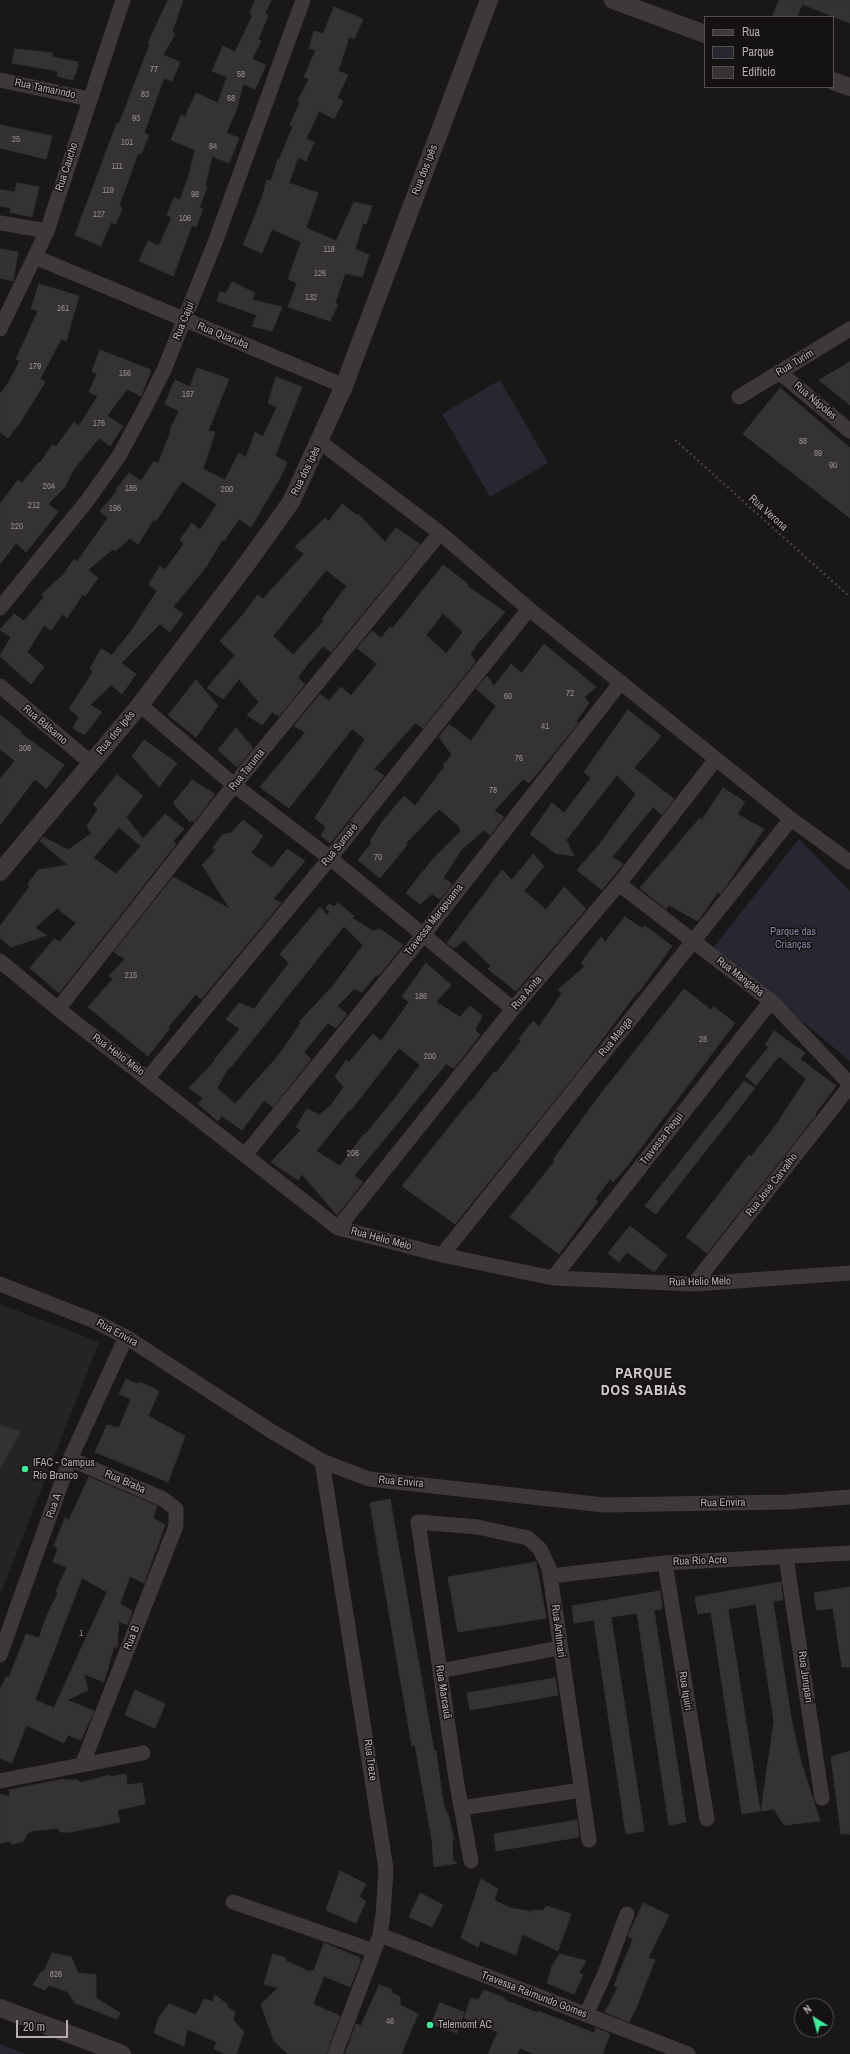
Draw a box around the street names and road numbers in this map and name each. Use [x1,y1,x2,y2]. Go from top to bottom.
street label: Rua Tamarindo [13,76,77,102]
street label: Rua Caucho [53,141,81,193]
street label: Rua dos Ipês [409,143,441,197]
street label: Rua Cajuí [170,300,198,342]
street label: Rua Quaruba [195,320,251,352]
street label: Rua Turim [774,347,816,379]
street label: Rua Nápoles [791,379,839,423]
street label: Rua dos Ipês [288,444,324,498]
street label: Rua Verona [746,492,790,534]
street label: Rua Bálsamo [20,703,70,747]
street label: Rua dos Ipês [94,708,138,758]
street label: Rua Taruma [226,747,268,793]
street label: Rua Sumaré [319,821,361,869]
street label: Travessa Marapuama [402,882,466,958]
street label: Rua Mangaba [714,954,766,1000]
street label: Rua Anita [509,973,545,1013]
street label: Rua Manga [596,1015,636,1059]
street label: Rua Helio Melo [89,1031,147,1079]
street label: Travessa Pequi [637,1110,687,1168]
street label: Rua José Carvalho [743,1151,801,1219]
street label: Rua Helio Melo [349,1225,413,1253]
street label: Rua Helio Melo [669,1275,731,1289]
street label: Rua Envira [94,1316,140,1350]
street label: Rua Braba [103,1468,147,1496]
street label: Rua Envira [378,1473,424,1491]
street label: Rua A [44,1492,64,1520]
street label: Rua Envira [700,1496,746,1510]
street label: Rua Rio Acre [673,1553,727,1569]
street label: Rua Antimari [548,1604,568,1658]
street label: Rua B [121,1624,143,1652]
street label: Rua Jurupari [795,1650,815,1704]
street label: Rua Marcauã [432,1664,454,1720]
street label: Rua Iquiri [675,1670,695,1712]
street label: Rua Treze [361,1738,379,1782]
street label: Travessa Raimundo Gomes [479,1969,589,2021]

